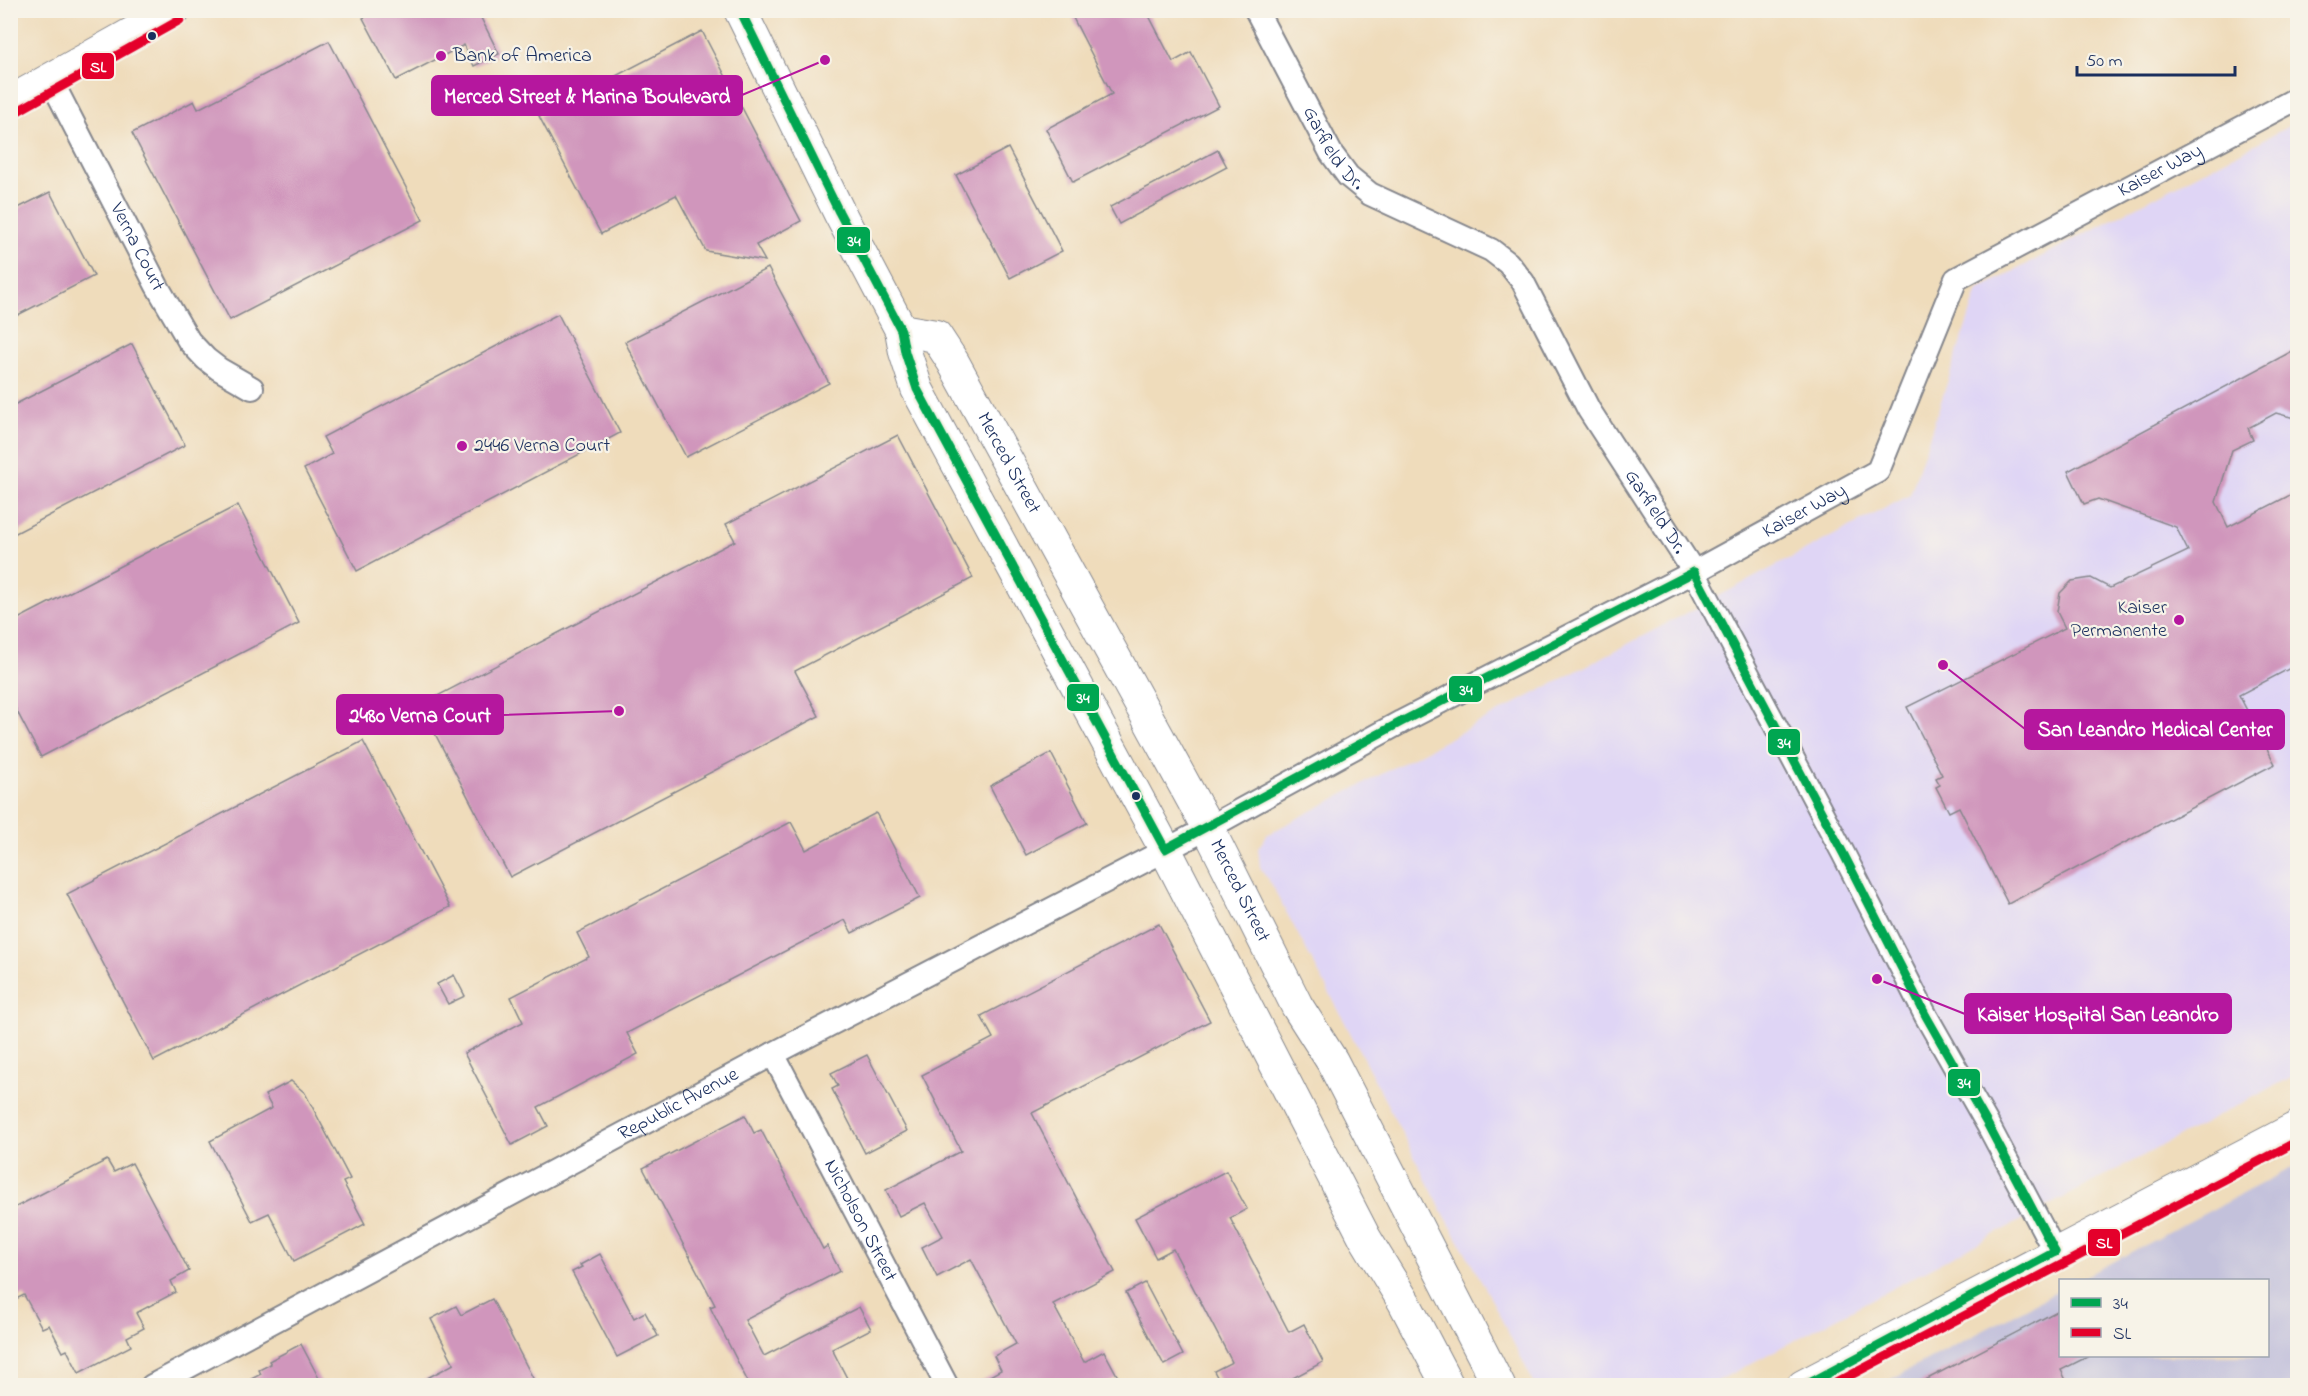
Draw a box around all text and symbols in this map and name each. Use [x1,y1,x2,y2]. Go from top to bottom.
unlabelled marker [146,30,158,42]
scale bar [2077,39,2234,77]
place label: Bank of America [452,42,592,71]
marker: Bank of America [434,49,448,63]
text: 50 m [2086,49,2123,75]
line badge: SL [81,52,115,80]
text: SL [90,56,107,80]
callout: Merced Street & Marina Boulevard [432,76,742,115]
text: Merced Street & Marina Boulevard [444,83,730,113]
street label: Garfield Dr. [1295,102,1370,198]
street label: Kaiser Way [2113,137,2208,205]
street label: Verna Court [102,197,172,297]
line badge: 34 [836,226,871,254]
text: 34 [846,230,861,254]
street label: Merced Street [969,407,1048,520]
place label: 2446 Verna Court [474,432,610,461]
marker: 2446 Verna Court [455,439,469,453]
street label: Garfield Dr. [1617,464,1693,560]
street label: Kaiser Way [1757,476,1852,546]
place label: Kaiser Permanente [2071,594,2168,646]
marker: Kaiser Permanente [2172,613,2186,627]
line badge: 34 [1448,675,1483,703]
text: 34 [1458,679,1473,703]
line badge: 34 [1066,683,1100,712]
text: 34 [1075,687,1090,711]
callout: 2480 Verna Court [337,695,503,734]
text: 2480 Verna Court [348,702,492,732]
callout: San Leandro Medical Center [2025,710,2284,749]
text: San Leandro Medical Center [2037,716,2273,746]
line badge: 34 [1767,728,1801,756]
text: 34 [1776,732,1791,756]
unlabelled marker [1130,790,1142,802]
street label: Merced Street [1201,834,1278,948]
callout: Kaiser Hospital San Leandro [1965,994,2231,1033]
text: Kaiser Hospital San Leandro [1977,1001,2219,1031]
street label: Republic Avenue [613,1060,744,1149]
line badge: 34 [1947,1068,1981,1097]
text: 34 [1956,1072,1971,1096]
street label: Nicholson Street [816,1154,904,1287]
line badge: SL [2087,1228,2121,1257]
text: SL [2096,1232,2113,1256]
legend [2059,1279,2269,1357]
text: 34 [2113,1292,2128,1318]
text: SL [2113,1322,2132,1348]

